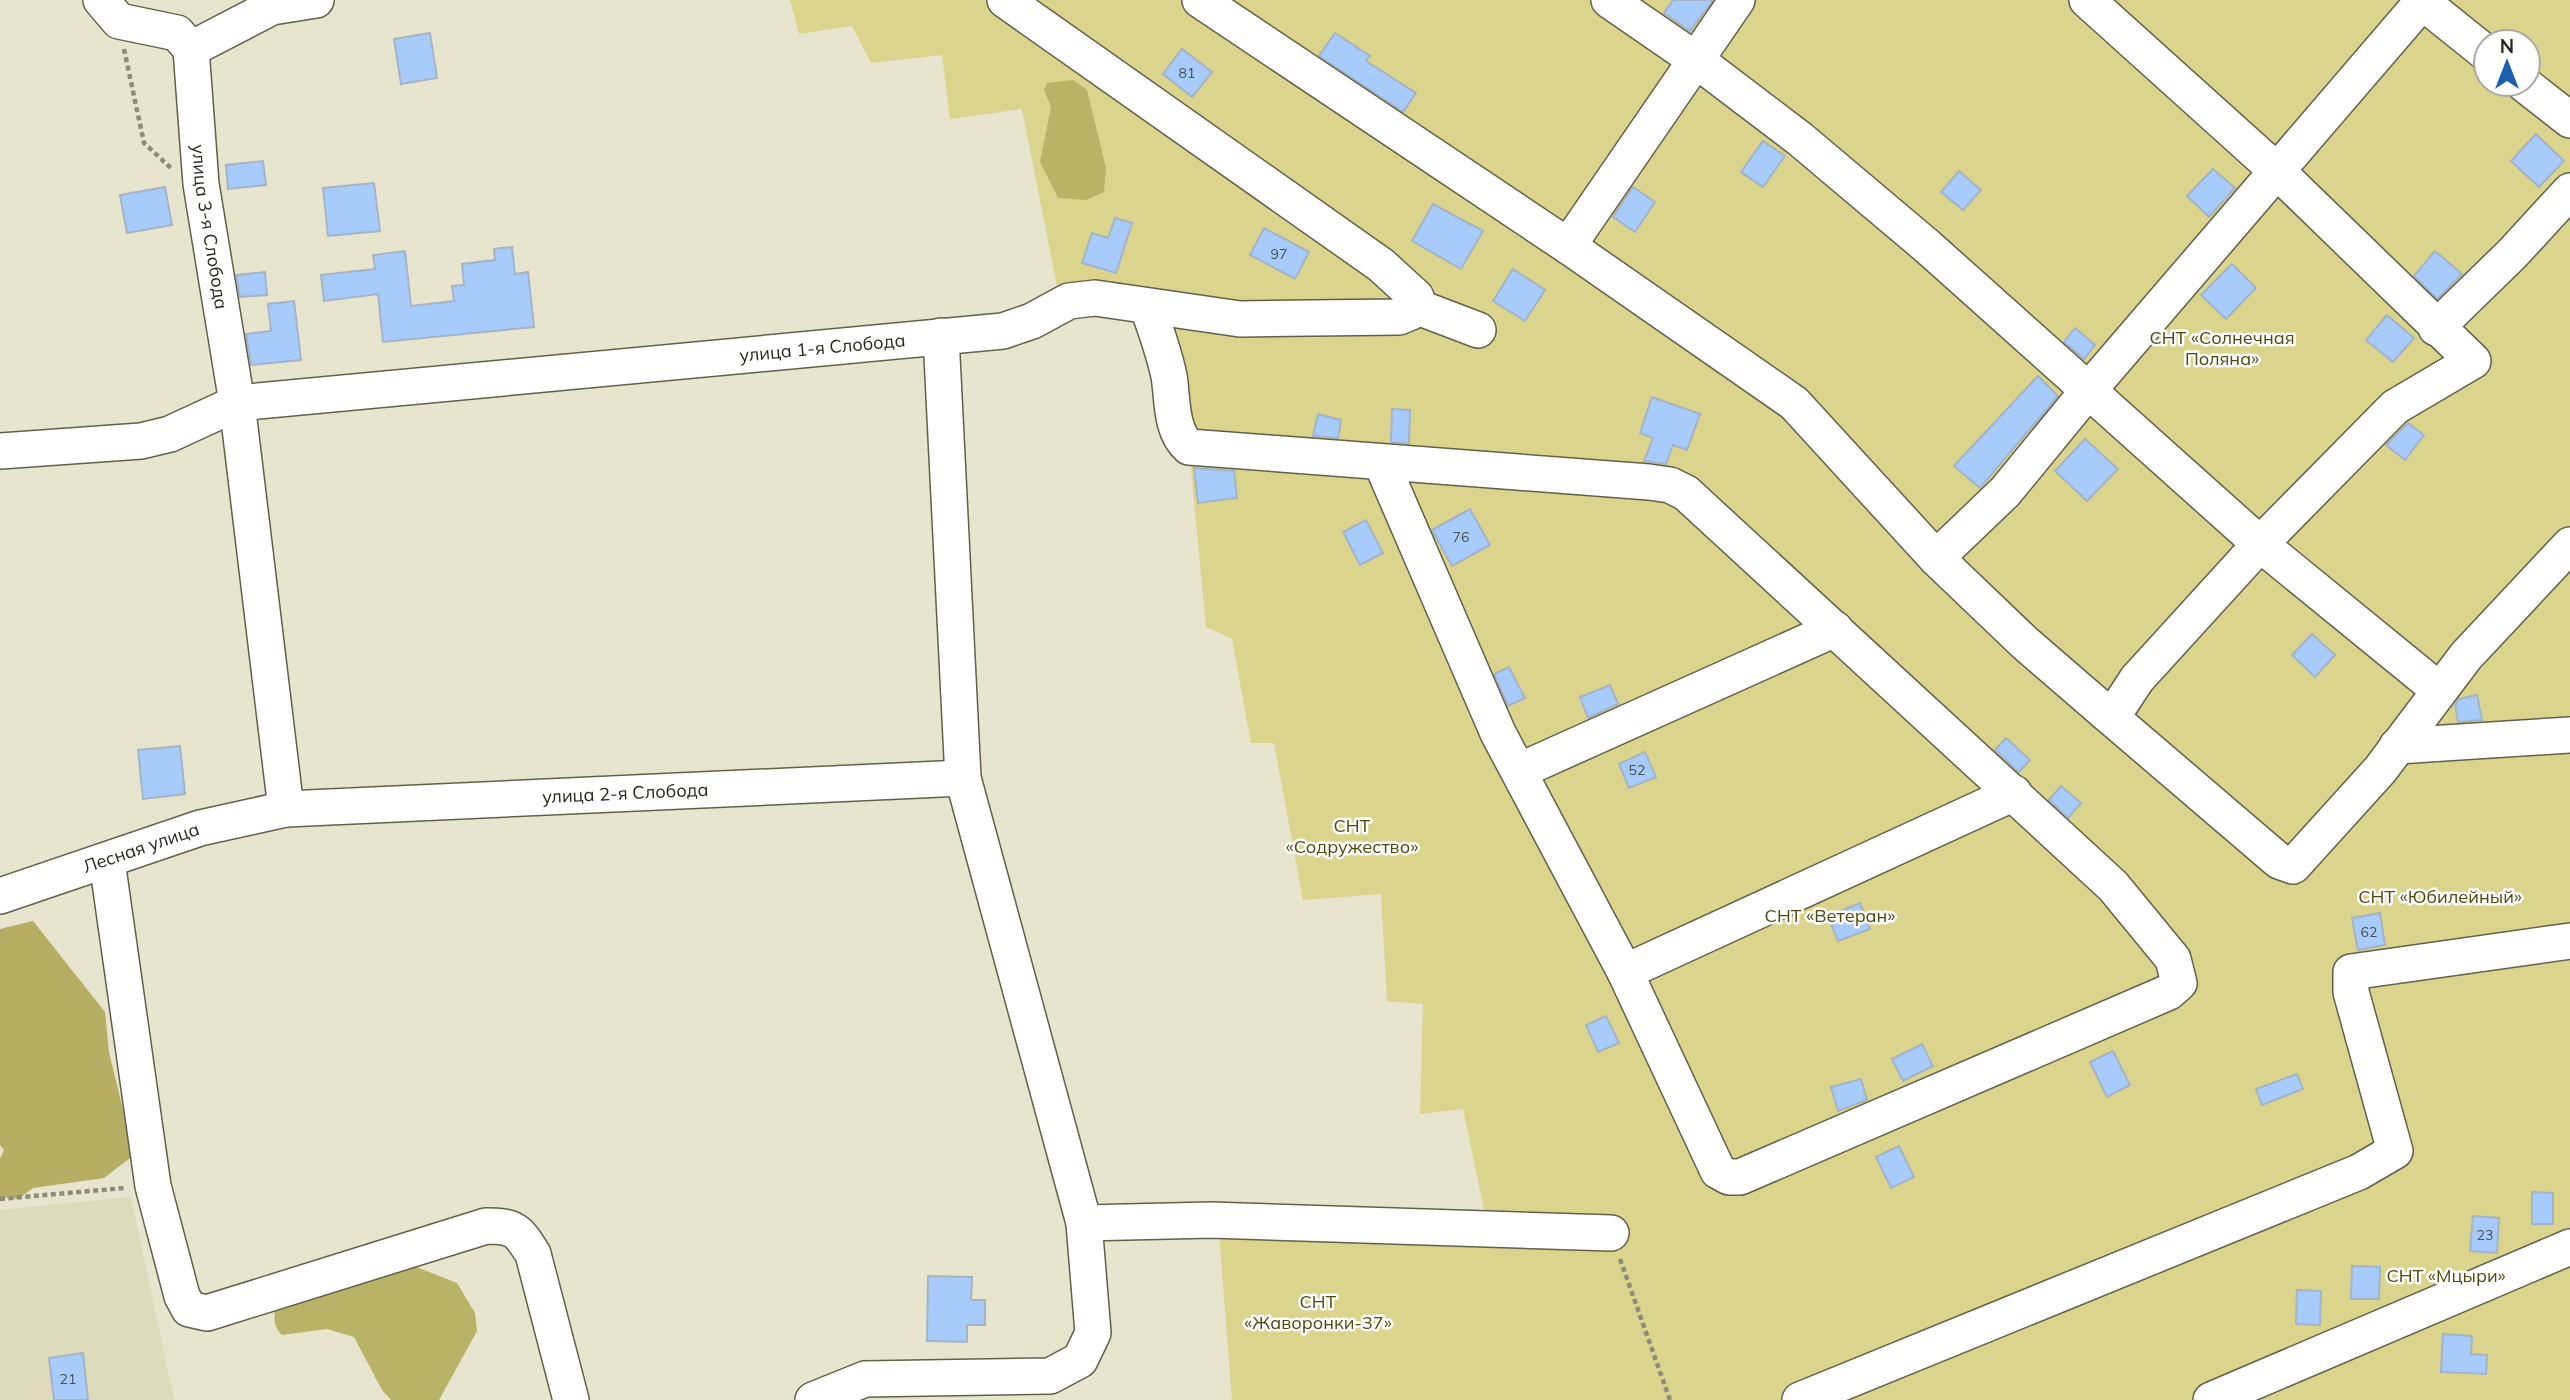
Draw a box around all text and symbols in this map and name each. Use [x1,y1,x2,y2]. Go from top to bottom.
north arrow [2472,28,2542,98]
text: N [2500,34,2514,58]
house number: 81 [1179,64,1195,82]
street label: улица 3-я Слобода [187,143,233,311]
house number: 97 [1271,245,1287,263]
park label: СНТ «Солнечная Поляна» [2149,326,2295,370]
street label: улица 1-я Слобода [738,328,906,367]
house number: 76 [1453,528,1469,546]
house number: 52 [1629,761,1645,779]
street label: улица 2-я Слобода [542,778,709,808]
park label: СНТ «Содружество» [1286,814,1418,858]
street label: Лесная улица [80,817,202,878]
park label: СНТ «Юбилейный» [2358,885,2522,908]
park label: СНТ «Ветеран» [1765,904,1895,927]
house number: 62 [2361,923,2377,941]
house number: 23 [2477,1226,2493,1244]
park label: СНТ «Мцыри» [2386,1264,2506,1287]
park label: СНТ «Жаворонки-37» [1244,1290,1392,1334]
house number: 21 [60,1370,76,1388]

